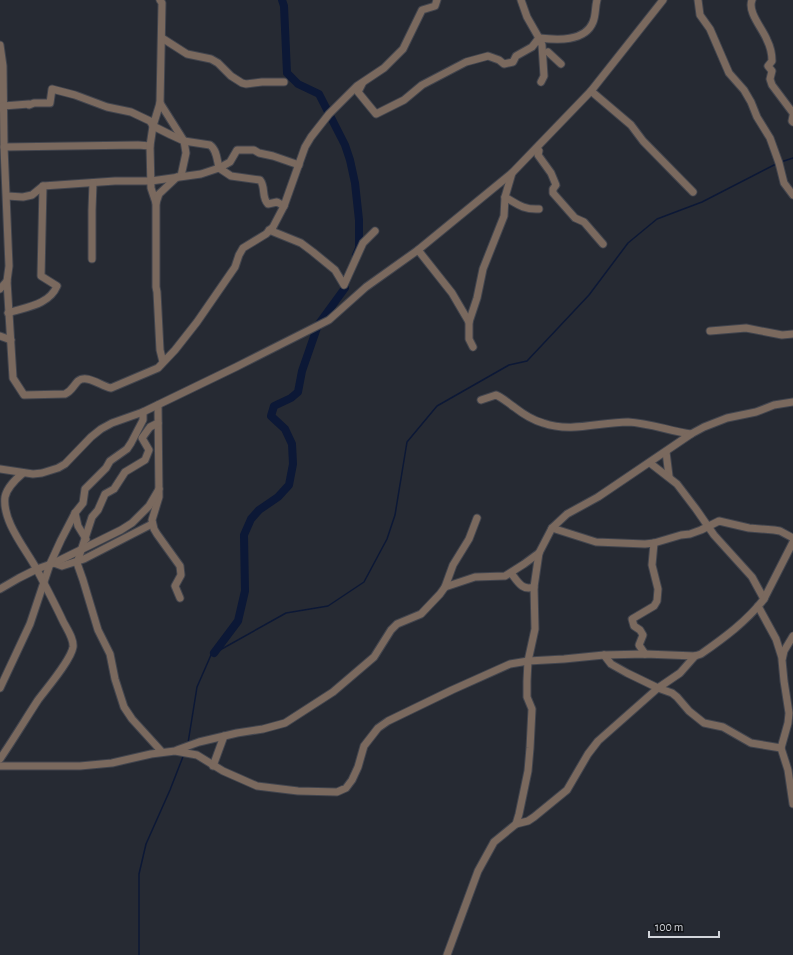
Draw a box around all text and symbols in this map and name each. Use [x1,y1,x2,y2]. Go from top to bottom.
scale bar [649,913,719,939]
text: 100 m [655,921,683,933]

